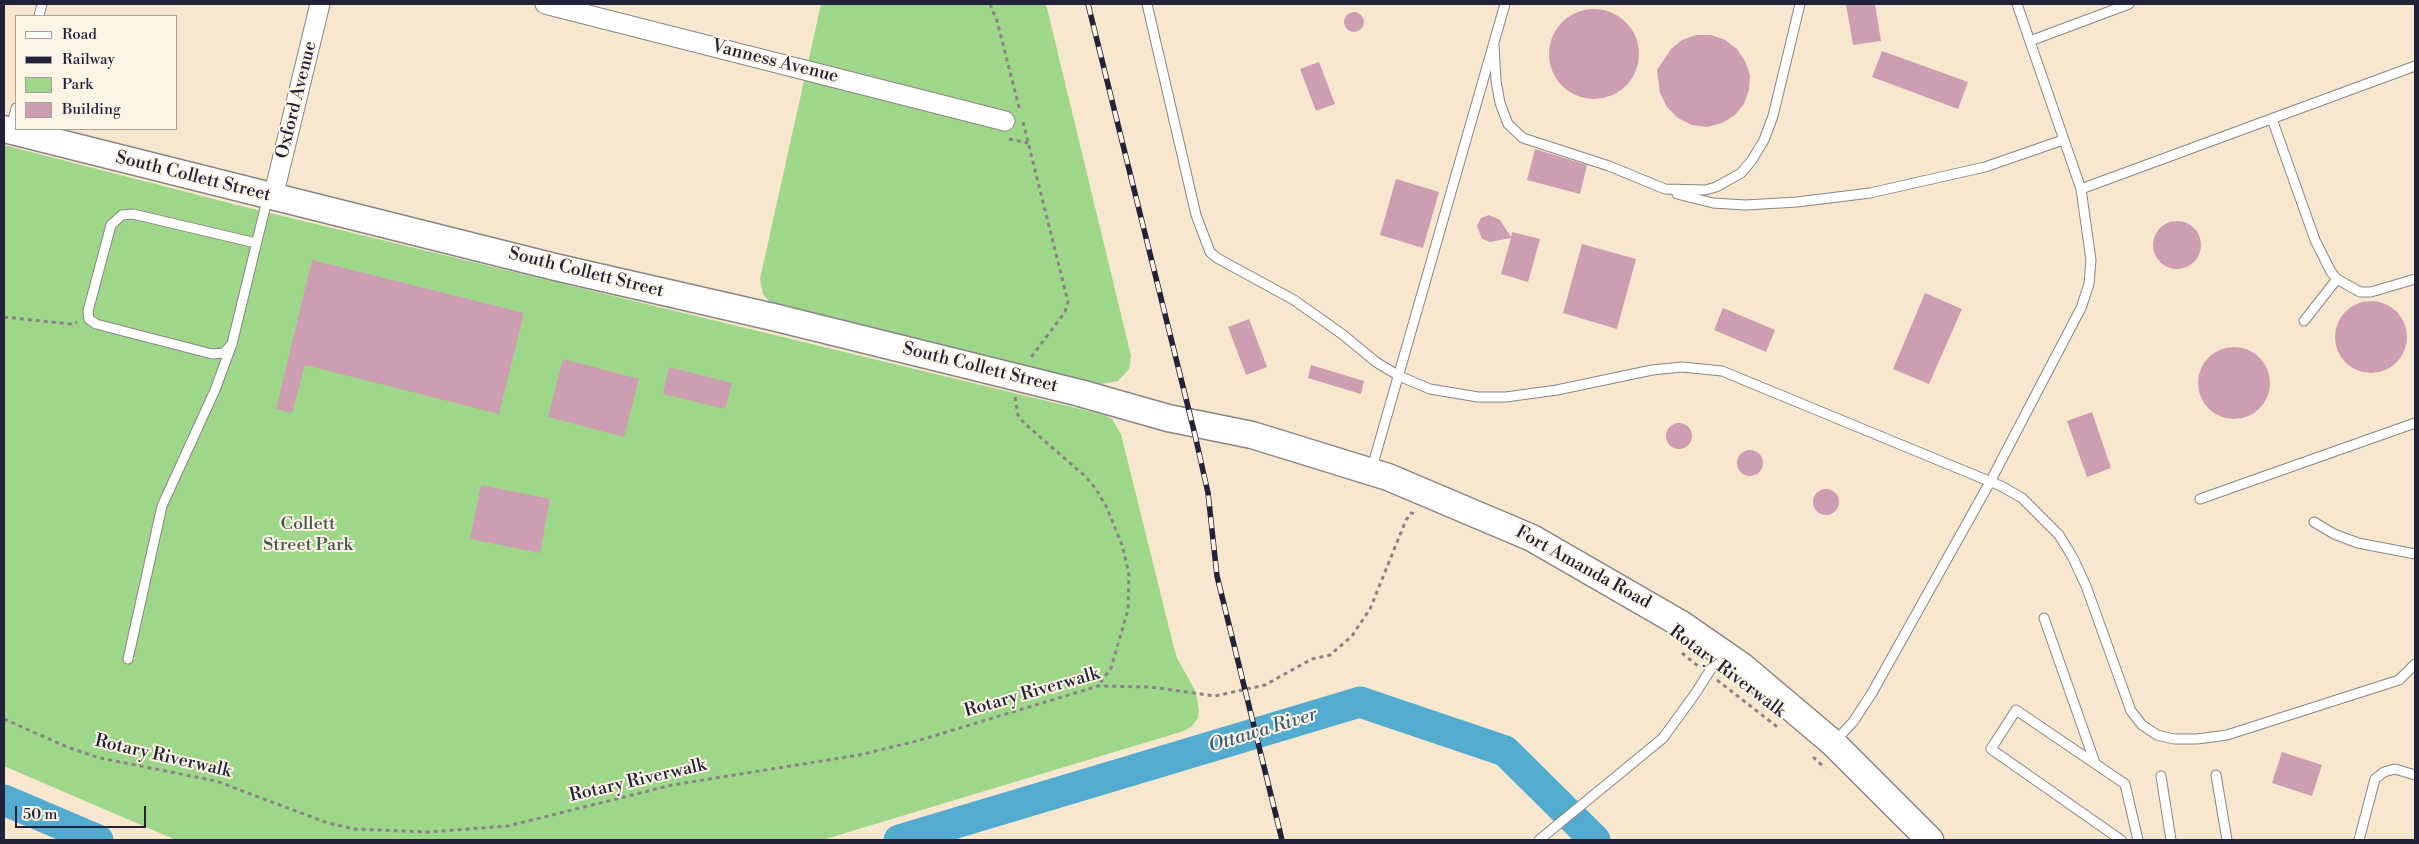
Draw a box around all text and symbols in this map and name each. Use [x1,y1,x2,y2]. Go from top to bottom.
legend [15,15,178,130]
text: Road [62,25,97,44]
street label: Vanness Avenue [709,36,841,88]
street label: Oxford Avenue [272,39,322,161]
text: Railway [62,50,115,69]
text: Park [62,75,93,94]
text: Building [62,100,121,119]
street label: South Collett Street [113,147,273,207]
street label: South Collett Street [506,243,666,303]
street label: South Collett Street [900,338,1060,398]
park label: Collett Street Park [263,514,353,556]
street label: Fort Amanda Road [1511,522,1655,614]
street label: Rotary Riverwalk [1665,621,1789,723]
street label: Rotary Riverwalk [962,663,1102,723]
water label: Ottawa River [1206,704,1320,758]
street label: Rotary Riverwalk [92,731,234,783]
street label: Rotary Riverwalk [567,755,709,807]
scale bar [18,796,149,828]
text: 50 m [23,805,57,824]

